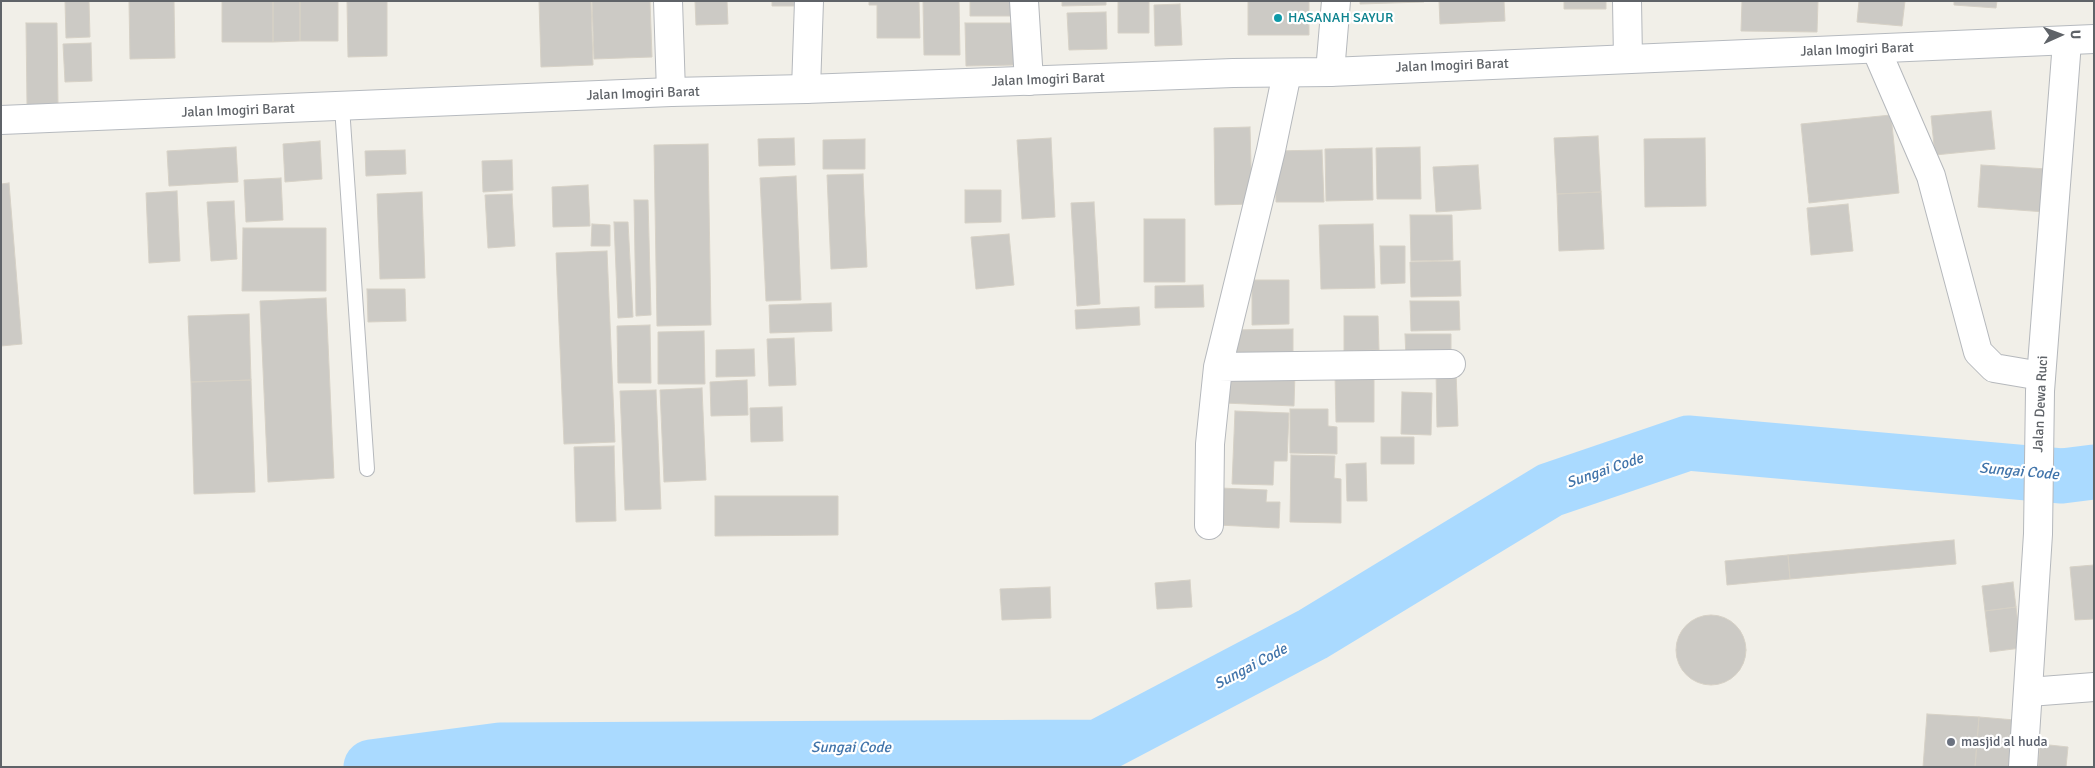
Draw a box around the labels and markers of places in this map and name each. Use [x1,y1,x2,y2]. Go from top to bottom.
place label: HASANAH SAYUR [1288,10,1393,26]
marker: HASANAH SAYUR [1272,12,1284,24]
place label: masjid al huda [1961,734,2048,750]
marker: masjid al huda [1945,736,1957,748]

